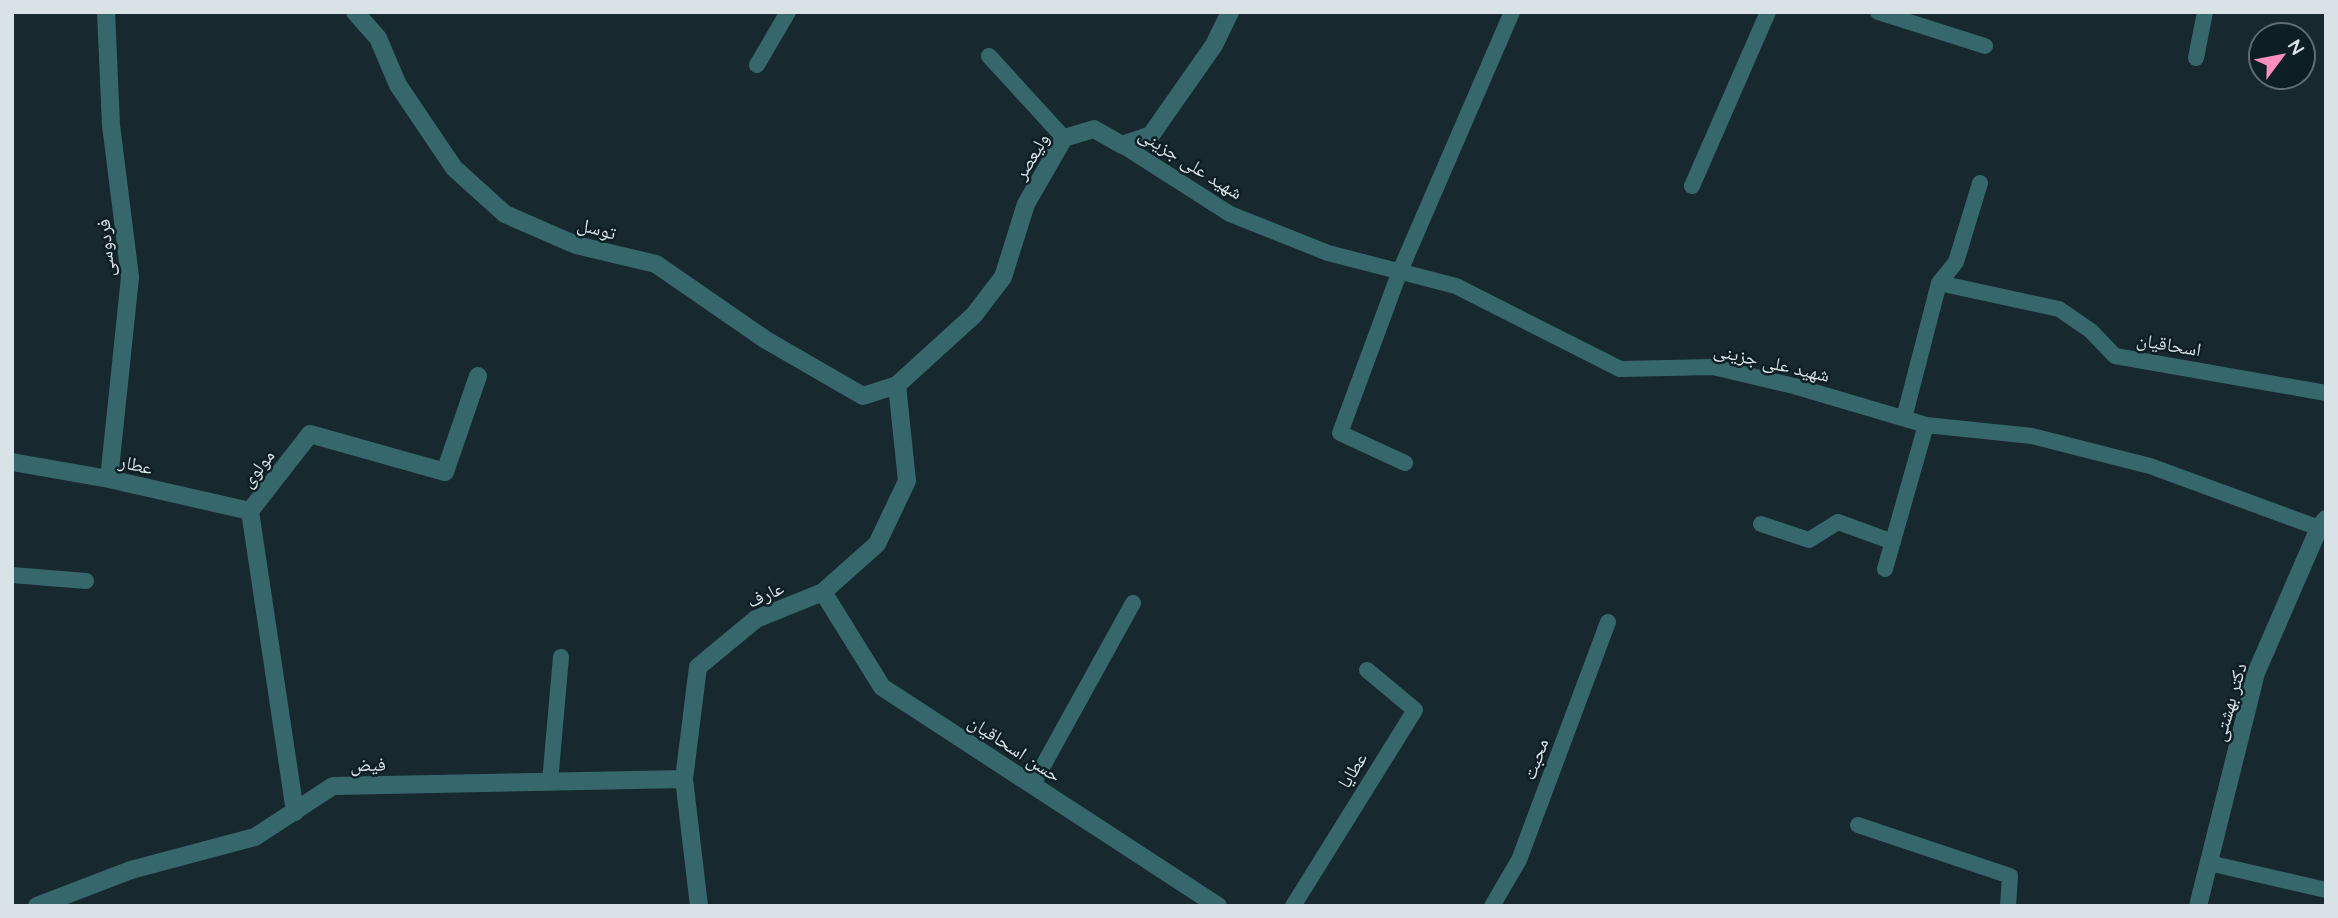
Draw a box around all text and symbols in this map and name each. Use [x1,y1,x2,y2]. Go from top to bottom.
north arrow [2247,21,2317,91]
text: N [2283,35,2310,59]
street label: شهید علی جزینی [1135,122,1247,204]
street label: ولیعصر [1007,128,1054,185]
street label: توسل [575,211,619,245]
street label: فردوسی [91,218,119,278]
street label: اسحاقیان [2135,327,2203,361]
street label: شهید علی جزینی [1712,337,1832,387]
street label: مولوی [235,444,279,492]
street label: عطار [116,448,156,480]
street label: عارف [743,575,788,613]
street label: دکتر بهشتی [2206,660,2252,744]
street label: حسن اسحاقیان [964,709,1066,787]
street label: محبت [1516,735,1554,783]
street label: عطایا [1332,747,1372,792]
street label: فیض [350,752,386,776]

